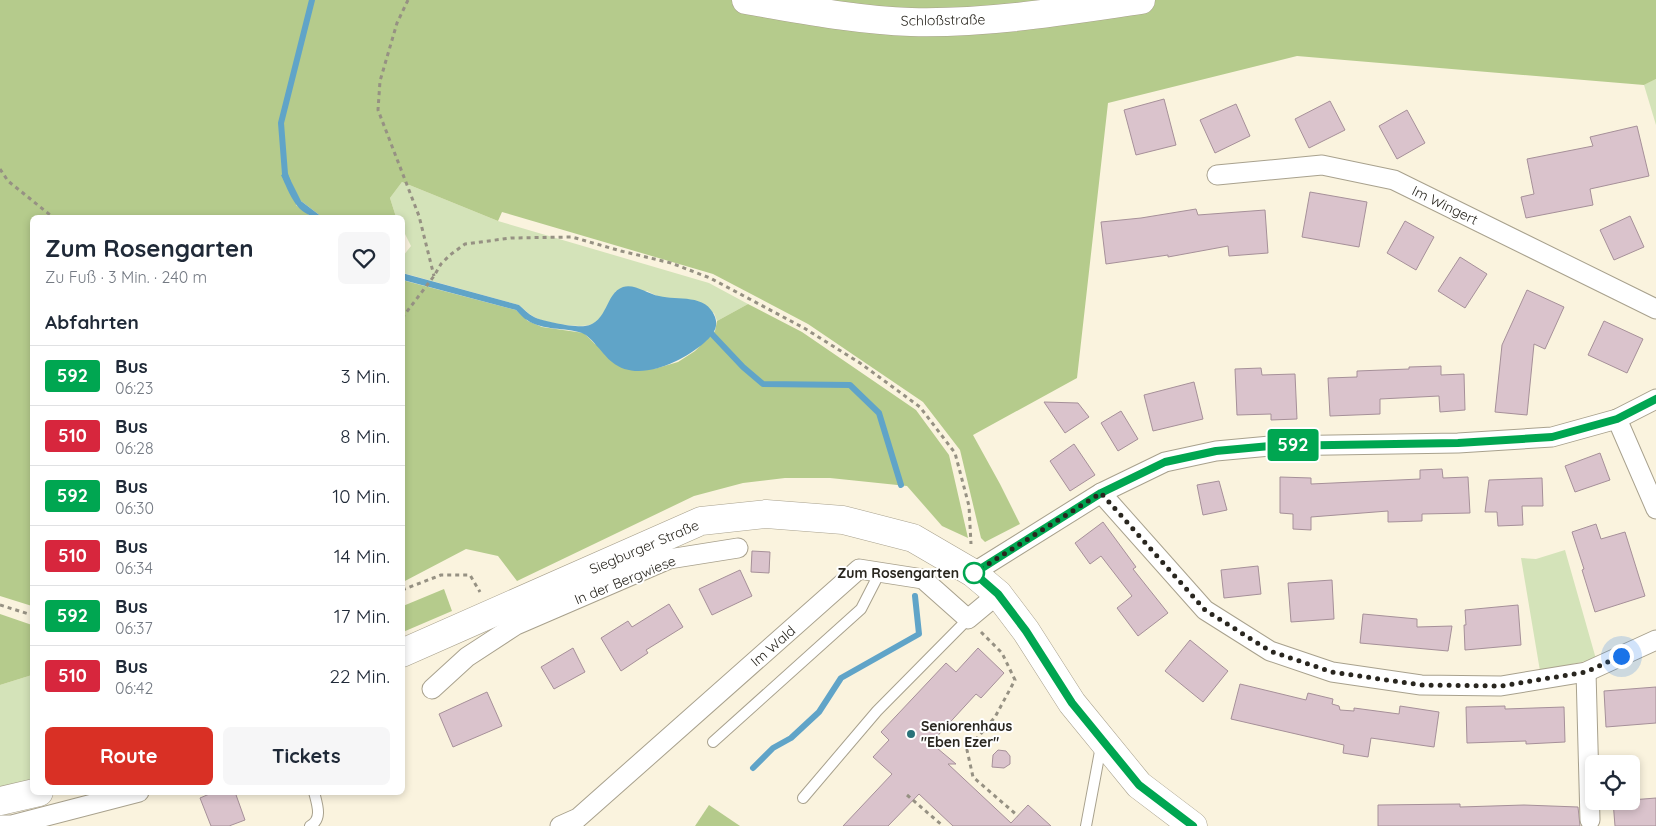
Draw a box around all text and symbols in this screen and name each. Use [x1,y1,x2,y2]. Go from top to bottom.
street label: Schloßstraße [901,10,985,30]
street label: Im Wingert [1409,181,1481,229]
button: heart [338,232,390,284]
text: Zum Rosengarten [45,233,254,263]
text: Zu Fuß · 3 Min. · 240 m [45,267,207,287]
text: Abfahrten [45,310,139,334]
text: Bus [115,354,148,378]
text: 592 [57,364,88,387]
text: 3 Min. [341,364,390,388]
text: 06:23 [115,378,153,398]
text: Bus [115,414,148,438]
text: 510 [58,424,87,447]
text: 8 Min. [340,424,390,448]
line badge: 592 [1264,429,1322,461]
text: 592 [1278,433,1308,456]
text: 06:28 [115,438,154,458]
text: Bus [115,474,148,498]
text: 592 [57,484,88,507]
text: 10 Min. [332,484,390,508]
text: 06:30 [115,498,154,518]
street label: Siegburger Straße [586,516,702,578]
text: Bus [115,534,148,558]
text: 510 [58,544,87,567]
text: 14 Min. [334,544,390,568]
street label: In der Bergwiese [572,551,678,609]
text: 06:34 [115,558,153,578]
marker: Zum Rosengarten [963,562,985,584]
place label: Zum Rosengarten [837,564,959,582]
text: Bus [115,594,148,618]
text: 592 [57,604,88,627]
text: 17 Min. [334,604,390,628]
text: 06:37 [115,618,153,638]
street label: Im Wald [747,622,799,670]
your location [1609,644,1634,669]
text: Bus [115,654,148,678]
text: 510 [58,664,87,687]
text: 22 Min. [330,664,390,688]
text: 06:42 [115,678,153,698]
place label: Seniorenhaus "Eben Ezer" [921,717,1012,751]
button: Route [45,727,213,785]
button: Tickets [223,727,390,785]
marker: Seniorenhaus "Eben Ezer" [905,728,917,740]
map controls [1585,755,1640,810]
button: locate [1585,755,1640,810]

